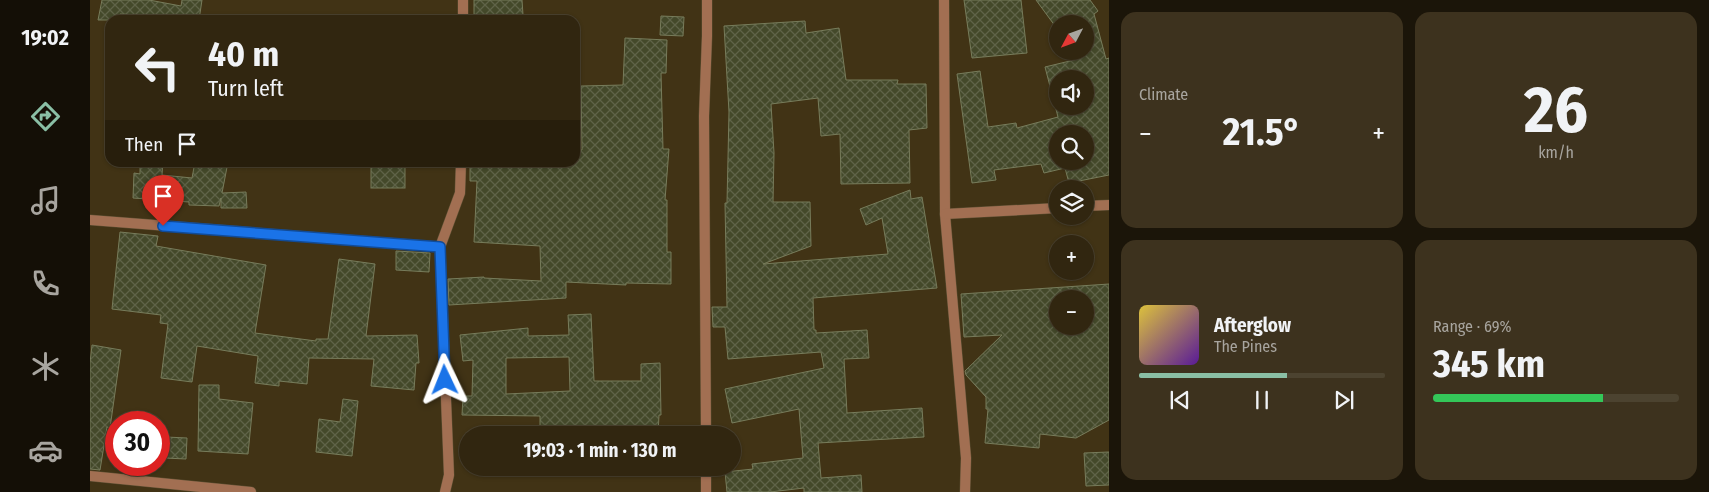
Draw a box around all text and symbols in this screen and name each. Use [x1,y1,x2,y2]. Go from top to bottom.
north arrow [1049,15,1094,60]
map controls [1049,15,1094,335]
text: 19:02 [21,24,69,51]
text: 40 m [208,33,279,75]
icon: left [125,35,190,100]
button: sound [1049,70,1094,115]
text: 26 [1524,71,1588,149]
text: Turn left [208,75,284,102]
text: Climate [1139,85,1188,104]
icon: directions [28,99,63,134]
text: 21.5° [1223,109,1301,155]
text: − [1139,117,1152,150]
text: + [1372,117,1385,150]
button: search [1049,125,1094,170]
icon: arrive [173,130,201,158]
text: Then [125,133,163,156]
text: km/h [1538,143,1574,162]
pin [142,175,184,226]
button: layers [1049,180,1094,225]
icon: arrive [149,182,177,210]
icon: music [28,183,63,218]
button: + [1049,235,1094,280]
icon: phone [28,266,63,301]
button: − [1049,290,1094,335]
text: Afterglow [1214,314,1291,337]
text: Range · 69% [1433,317,1511,336]
text: The Pines [1214,337,1277,356]
text: 345 km [1433,341,1545,387]
icon: climate [28,349,63,384]
position arrow [418,353,470,405]
icon: previous [1166,386,1194,414]
icon: pause [1248,386,1276,414]
icon: next [1330,386,1358,414]
speed limit sign: 30 [105,411,170,476]
icon: car [28,433,63,468]
text: 19:03 · 1 min · 130 m [523,439,677,462]

